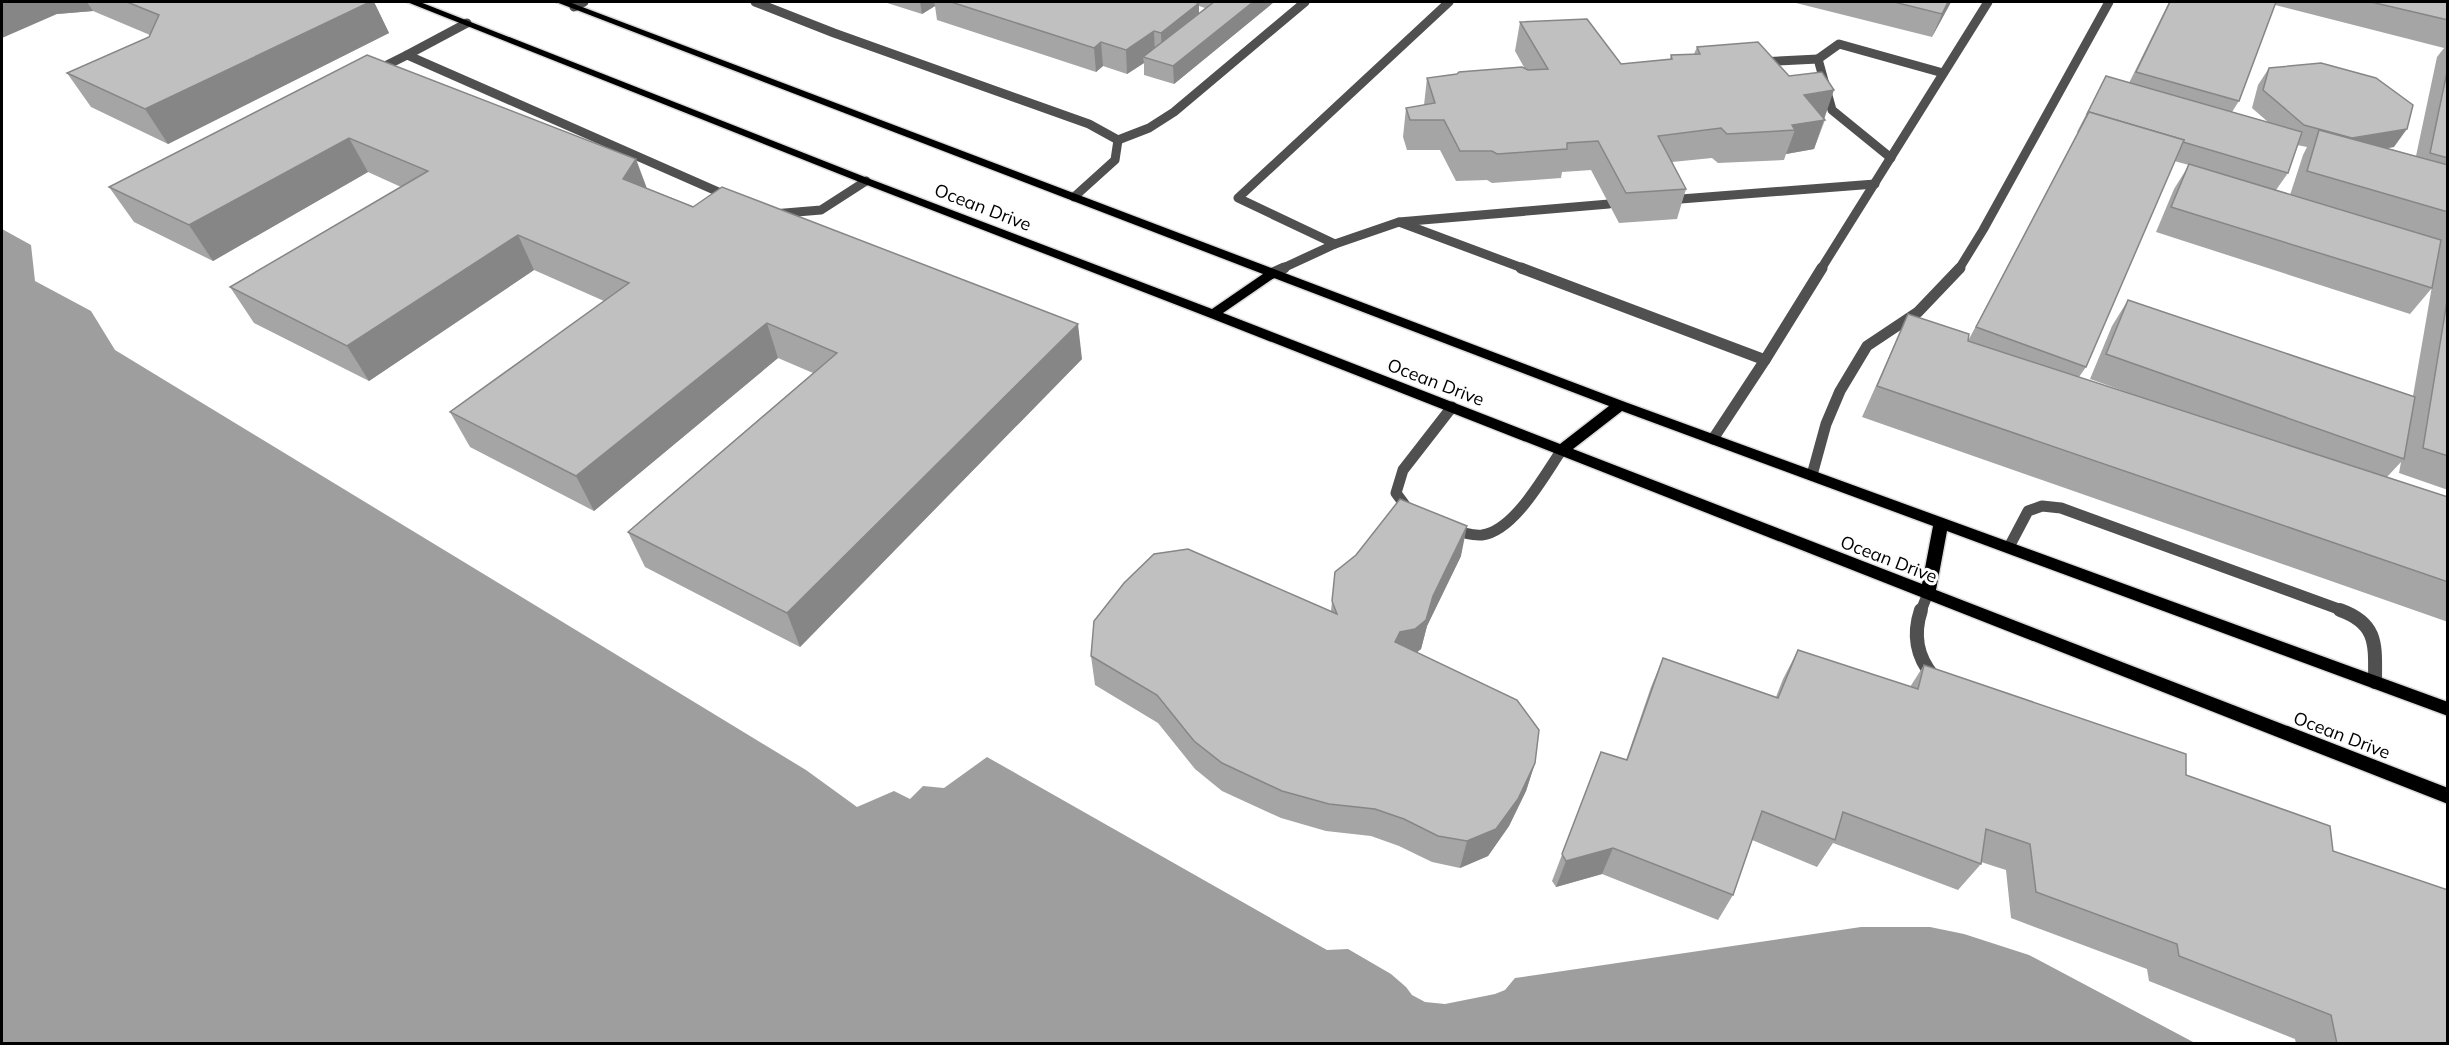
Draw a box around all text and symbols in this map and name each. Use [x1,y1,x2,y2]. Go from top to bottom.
street label: Ocean Drive [931,178,1035,236]
street label: Ocean Drive [1384,353,1488,411]
street label: Ocean Drive [1837,530,1941,588]
street label: Ocean Drive [2290,706,2394,764]

